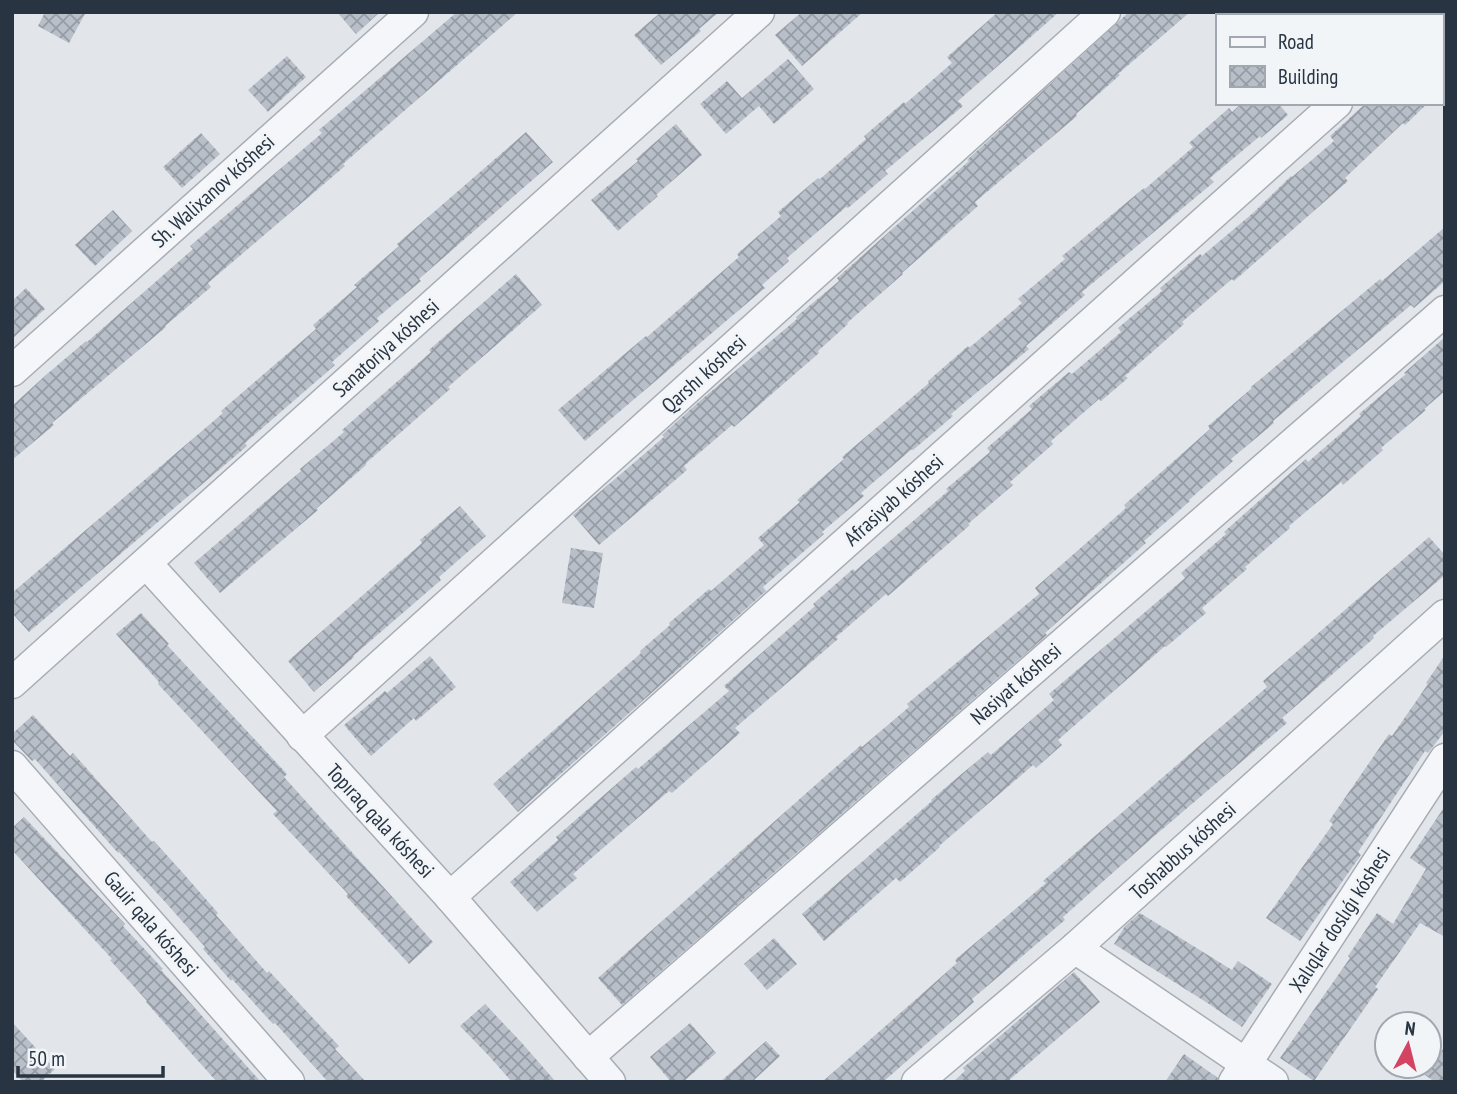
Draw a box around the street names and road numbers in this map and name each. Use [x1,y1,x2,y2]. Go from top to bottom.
street label: Sh. Walixanov kóshesi [145,128,280,253]
street label: Sanatoriya kóshesi [327,293,445,403]
street label: Qarshı kóshesi [656,329,752,419]
street label: Afrasiyab kóshesi [838,448,949,551]
street label: Nasiyat kóshesi [965,637,1067,730]
street label: Topıraq qala kóshesi [321,758,440,883]
street label: Toshabbus kóshesi [1124,796,1241,905]
street label: Xalıqlar doslıǵı kóshesi [1283,842,1396,997]
street label: Gauir qala kóshesi [98,865,205,982]

